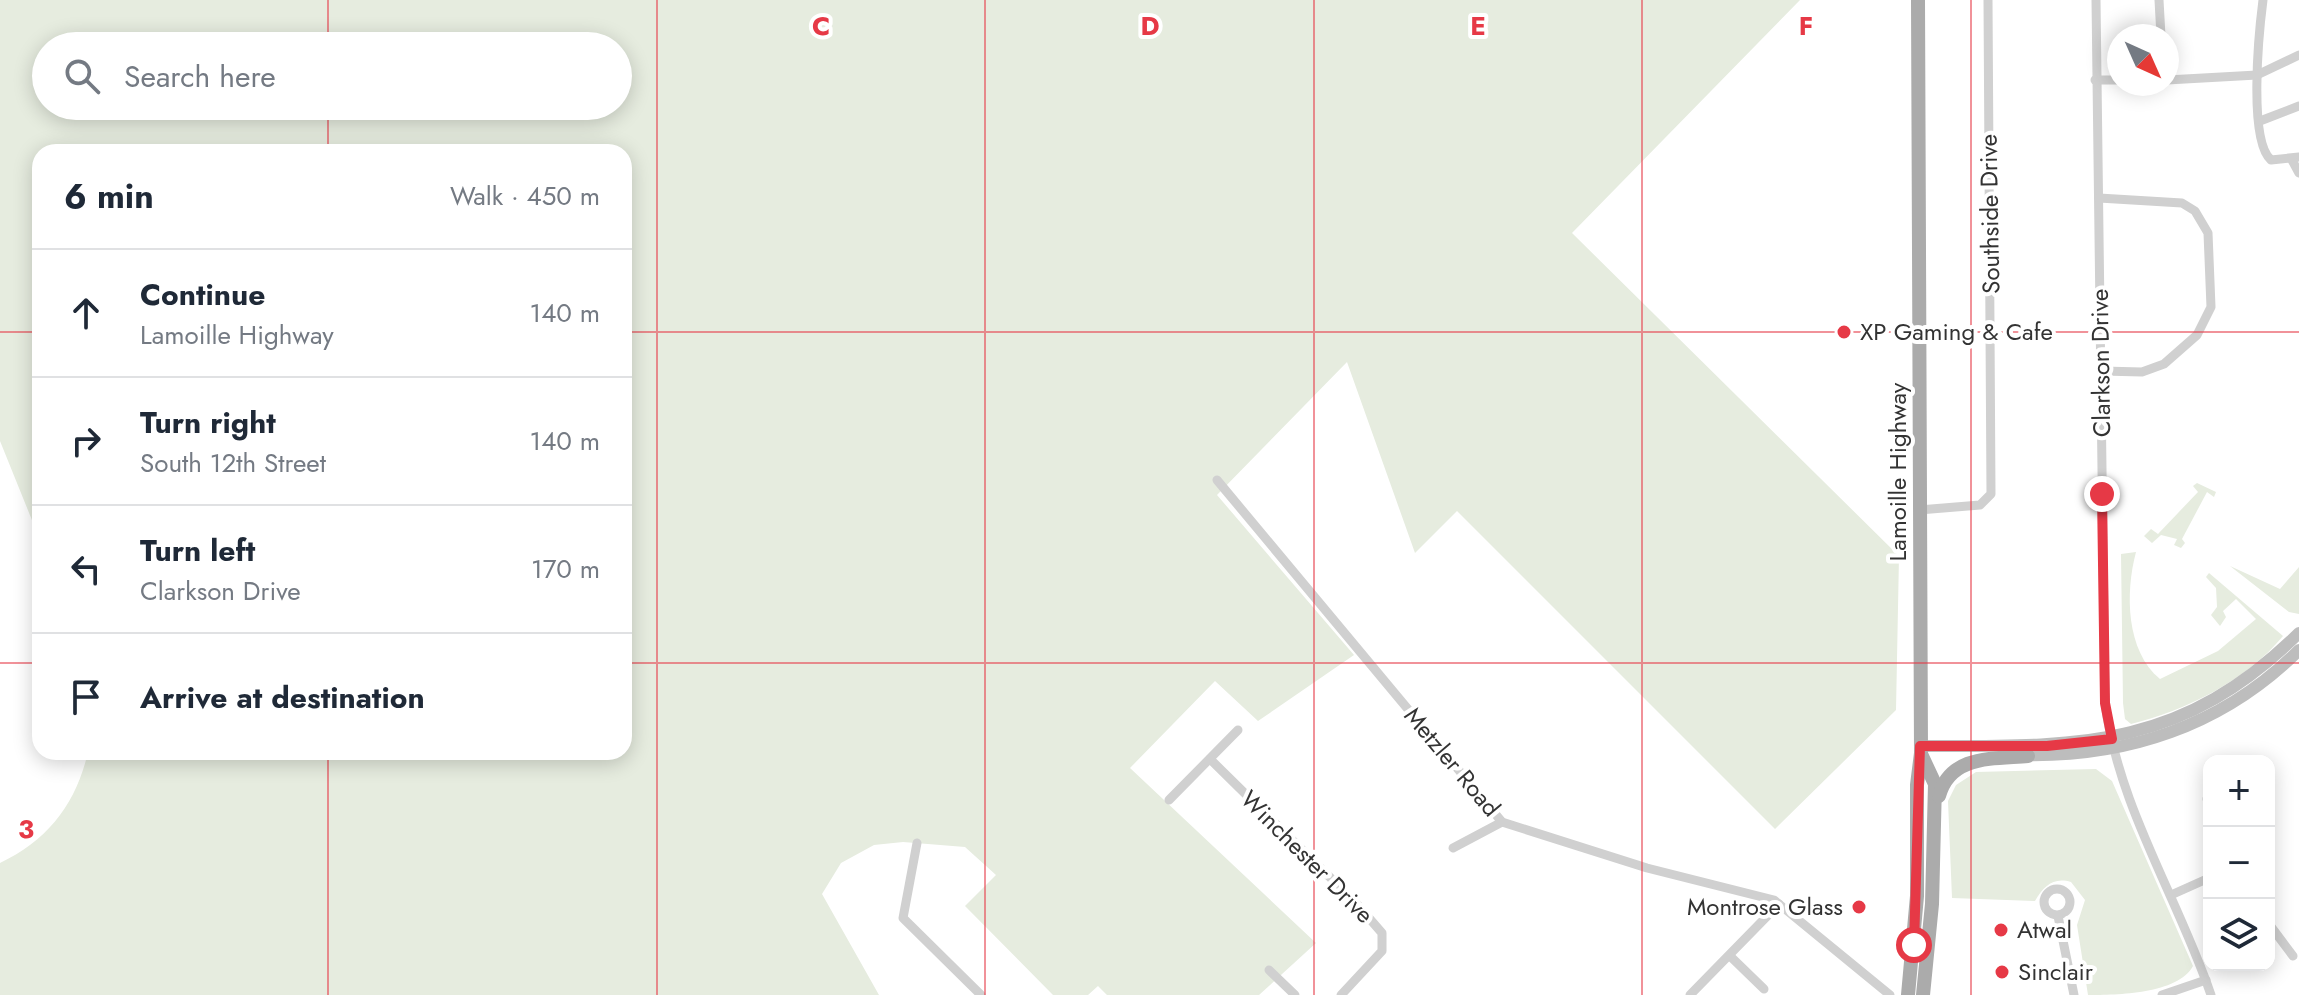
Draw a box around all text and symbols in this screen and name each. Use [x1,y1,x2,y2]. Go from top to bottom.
text: C [812,7,830,45]
text: D [1140,7,1160,45]
text: E [1470,7,1486,45]
text: F [1799,7,1813,45]
north arrow [2107,24,2179,96]
search box [32,32,632,120]
icon: search [60,54,104,98]
text: Search here [124,55,276,98]
street label: Southside Drive [1971,134,2008,294]
text: 6 min [64,172,154,221]
text: Walk · 450 m [450,177,600,215]
text: Continue [140,273,266,316]
street label: Clarkson Drive [2082,289,2119,437]
icon: ahead [64,291,108,335]
text: 140 m [529,294,600,332]
place label: XP Gaming & Cafe [1860,314,2053,349]
text: Lamoille Highway [140,316,334,354]
marker: XP Gaming & Cafe [1835,323,1853,341]
street label: Lamoille Highway [1880,382,1915,561]
text: Turn right [140,401,276,444]
icon: right [64,419,108,463]
text: 140 m [529,422,600,460]
text: South 12th Street [140,444,326,482]
route end [2084,476,2120,512]
text: Turn left [140,529,255,572]
icon: left [64,547,108,591]
text: 170 m [531,550,600,588]
text: Clarkson Drive [140,572,301,610]
icon: arrive [64,675,108,719]
text: Arrive at destination [140,676,425,719]
street label: Metzler Road [1396,699,1509,824]
map controls [2203,755,2275,971]
button: + [2203,755,2275,827]
street label: Winchester Drive [1233,782,1382,931]
text: 3 [18,810,34,848]
button: − [2203,827,2275,899]
place label: Montrose Glass [1687,889,1843,924]
marker: Montrose Glass [1850,898,1868,916]
button: layers [2203,899,2275,971]
place label: Atwal [2017,912,2072,947]
marker: Atwal [1992,921,2010,939]
route start [1896,927,1932,963]
place label: Sinclair [2018,954,2094,989]
marker: Sinclair [1993,963,2011,981]

